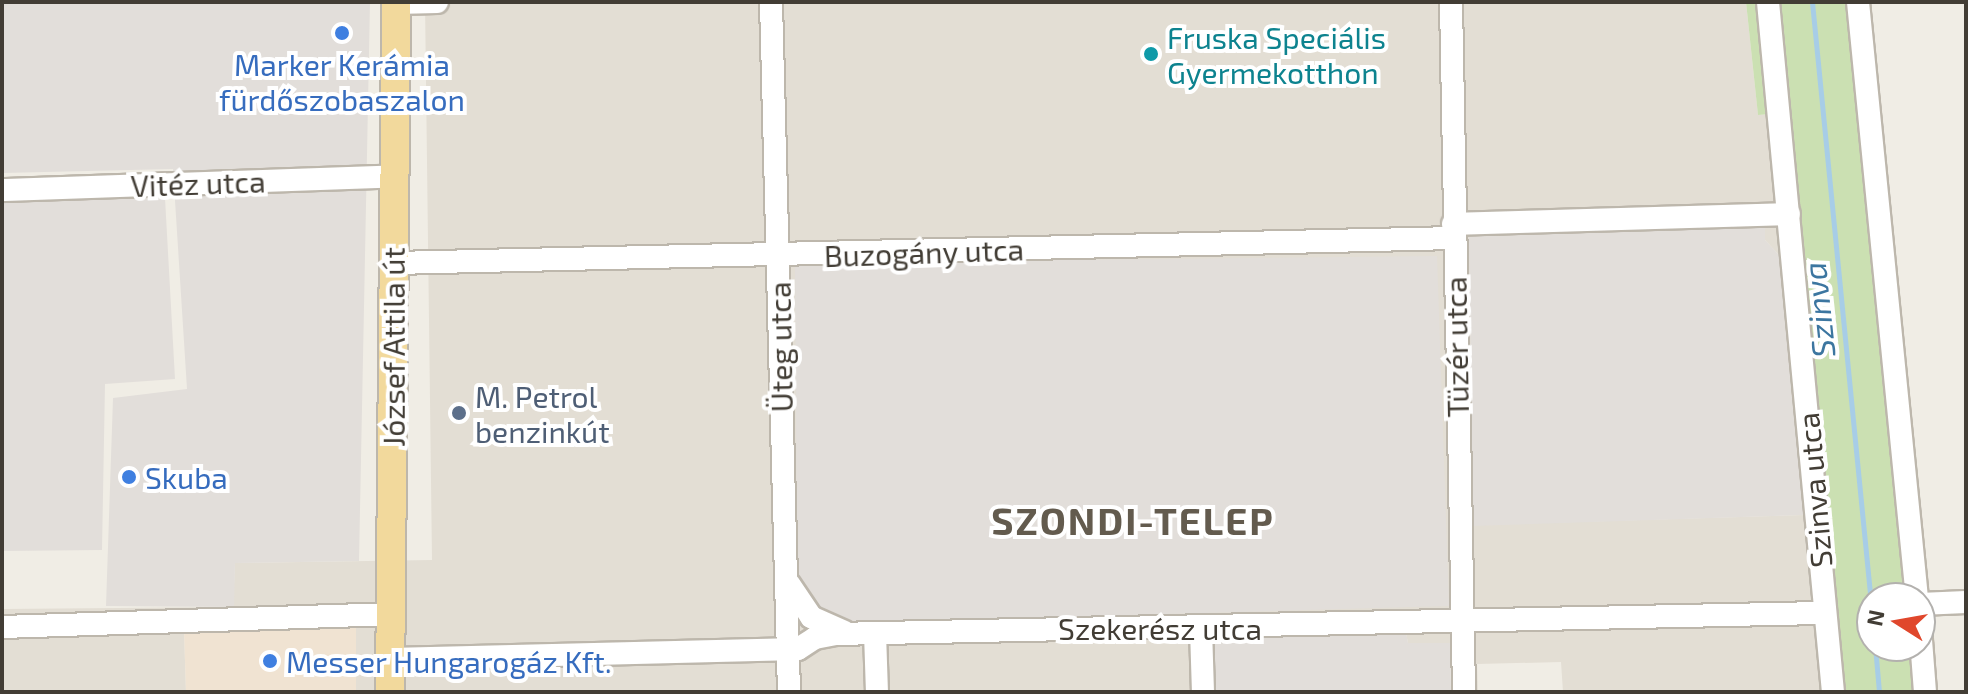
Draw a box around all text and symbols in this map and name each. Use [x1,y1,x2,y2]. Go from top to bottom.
place label: Fruska Speciális Gyermekotthon [1167,19,1386,90]
marker: Marker Kerámia fürdőszobaszalon [333,24,351,42]
marker: Fruska Speciális Gyermekotthon [1142,45,1160,63]
place label: Marker Kerámia fürdőszobaszalon [219,46,465,116]
street label: Vitéz utca [130,163,266,203]
street label: Buzogány utca [823,231,1025,273]
street label: József Attila út [375,246,411,448]
water label: Szinva [1794,260,1842,360]
street label: Tüzér utca [1437,276,1475,418]
street label: Üteg utca [761,281,799,413]
place label: M. Petrol benzinkút [475,378,610,448]
marker: M. Petrol benzinkút [450,404,468,422]
street label: Szinva utca [1789,411,1839,569]
place label: Skuba [145,459,228,495]
marker: Skuba [120,468,138,486]
district label: SZONDI-TELEP [991,498,1275,544]
north arrow [1856,582,1936,662]
text: N [1860,608,1889,628]
street label: Szekerész utca [1058,610,1262,646]
place label: Messer Hungarogáz Kft. [286,643,612,679]
marker: Messer Hungarogáz Kft. [261,652,279,670]

